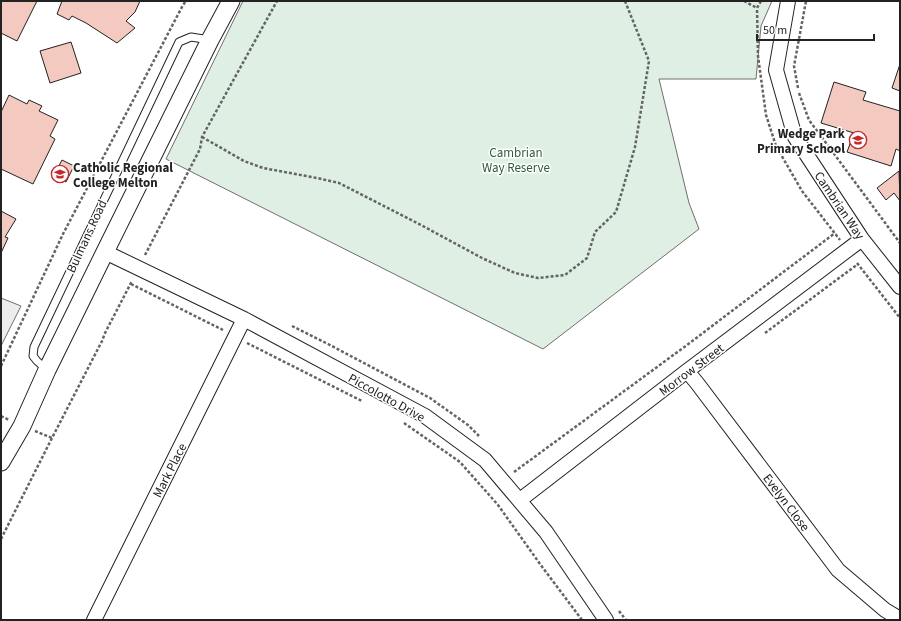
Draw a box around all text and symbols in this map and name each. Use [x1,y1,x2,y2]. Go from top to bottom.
scale bar [757,16,874,42]
text: 50 m [763,22,787,39]
place label: Wedge Park Primary School [757,125,846,158]
school or university icon: Wedge Park Primary School [848,130,868,150]
park label: Cambrian Way Reserve [482,144,550,177]
place label: Catholic Regional College Melton [73,159,173,192]
school or university icon: Catholic Regional College Melton [50,164,70,184]
street label: Cambrian Way [810,168,869,243]
street label: Bulmans Road [62,197,112,276]
street label: Morrow Street [655,339,728,400]
street label: Piccolotto Drive [345,369,428,426]
street label: Mark Place [149,440,191,501]
street label: Evelyn Close [759,470,814,535]

